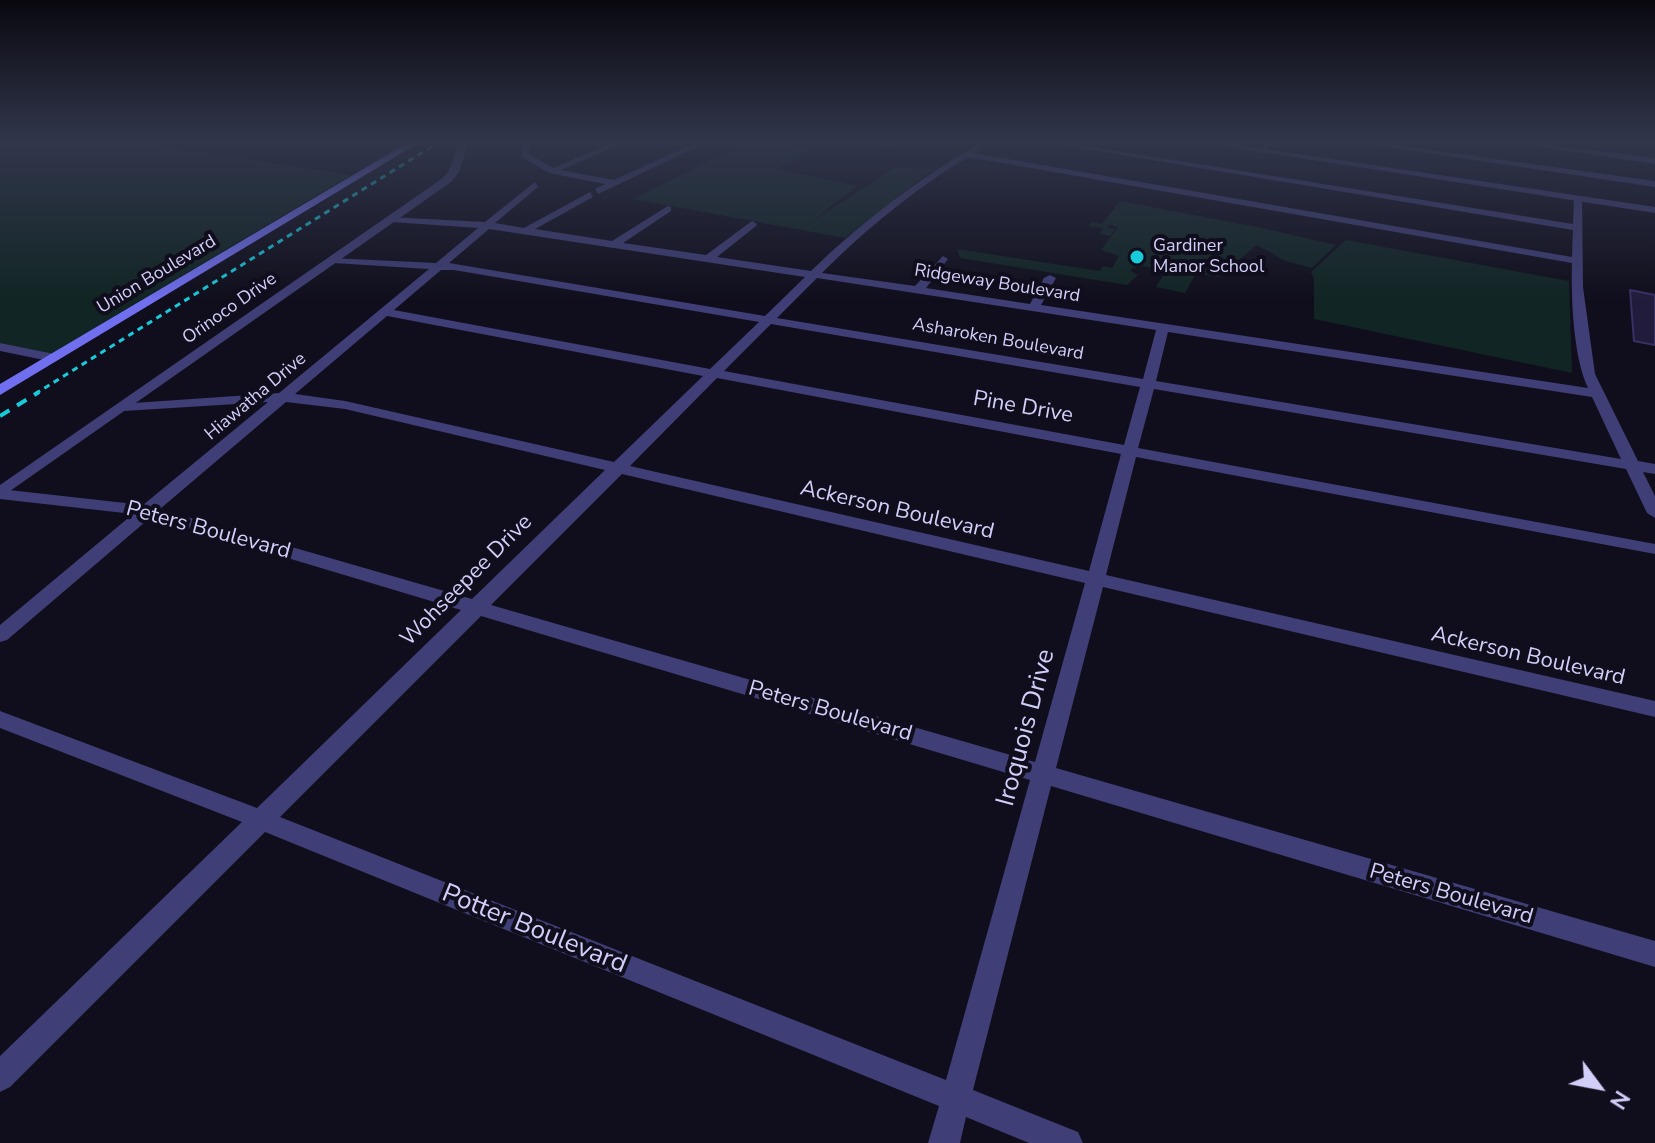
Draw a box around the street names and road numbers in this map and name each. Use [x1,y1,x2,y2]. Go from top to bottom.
street label: Union Boulevard [94,231,220,319]
street label: Ridgeway Boulevard [913,260,1081,308]
street label: Orinoco Drive [179,269,281,349]
street label: Asharoken Boulevard [911,314,1085,366]
street label: Hiawatha Drive [201,348,311,446]
street label: Pine Drive [971,386,1075,430]
street label: Ackerson Boulevard [798,476,996,546]
street label: Peters Boulevard [123,496,293,566]
street label: Wohseepee Drive [396,510,538,652]
street label: Ackerson Boulevard [1429,622,1627,692]
street label: Iroquois Drive [991,646,1063,810]
street label: Peters Boulevard [745,676,915,748]
street label: Peters Boulevard [1366,859,1536,931]
street label: Potter Boulevard [437,879,631,981]

